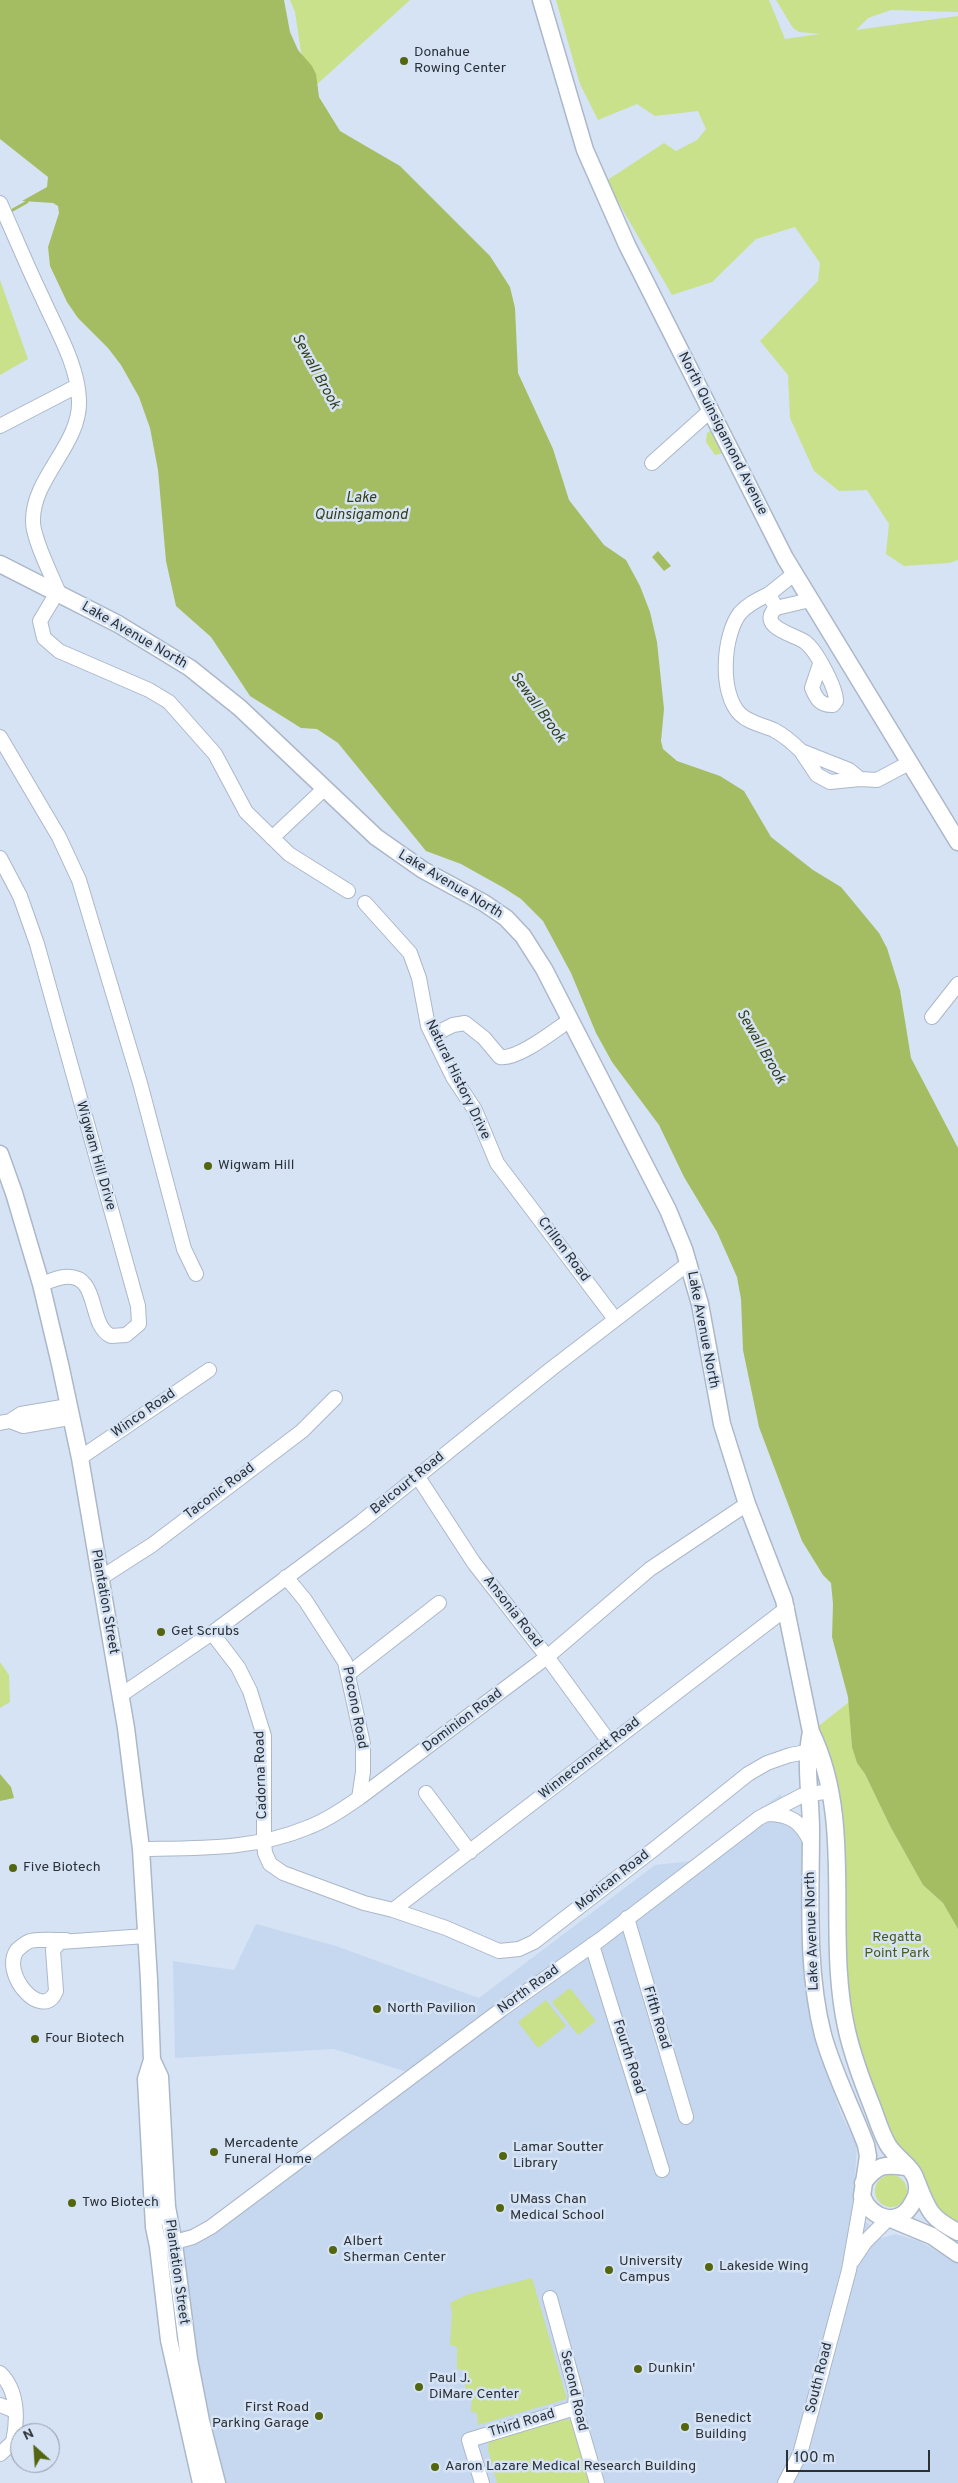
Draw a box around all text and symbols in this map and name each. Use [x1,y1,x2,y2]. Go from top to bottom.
place label: Donahue Rowing Center [414,45,506,78]
marker: Donahue Rowing Center [398,55,410,67]
water label: Sewall Brook [287,331,343,413]
street label: North Quinsigamond Avenue [674,350,770,518]
water label: Lake Quinsigamond [314,490,408,525]
street label: Lake Avenue North [78,599,190,673]
water label: Sewall Brook [505,669,569,747]
street label: Lake Avenue North [395,847,505,923]
water label: Sewall Brook [731,1006,789,1088]
street label: Natural History Drive [421,1017,493,1143]
street label: Wigwam Hill Drive [71,1099,119,1213]
place label: Wigwam Hill [218,1158,294,1174]
marker: Wigwam Hill [202,1160,214,1172]
street label: Crillon Road [533,1214,593,1286]
street label: Lake Avenue North [682,1270,722,1390]
street label: Winco Road [109,1386,179,1442]
street label: Belcourt Road [368,1449,448,1519]
street label: Taconic Road [181,1460,259,1524]
street label: Plantation Street [87,1548,121,1656]
street label: Ansonia Road [479,1573,545,1651]
place label: Get Scrubs [171,1624,239,1640]
marker: Get Scrubs [155,1626,167,1638]
street label: Pocono Road [338,1665,370,1751]
street label: Dominion Road [420,1686,506,1756]
street label: Winneconnett Road [536,1714,644,1804]
street label: Cadorna Road [252,1730,272,1820]
street label: Mohican Road [573,1847,653,1915]
place label: Five Biotech [23,1860,101,1876]
marker: Five Biotech [7,1862,19,1874]
street label: Lake Avenue North [803,1871,823,1991]
park label: Regatta Point Park [864,1930,930,1962]
street label: North Road [495,1962,563,2018]
street label: Fifth Road [638,1985,674,2051]
place label: North Pavilion [387,2001,476,2017]
marker: North Pavilion [371,2003,383,2015]
street label: Fourth Road [608,2018,648,2096]
place label: Four Biotech [45,2031,125,2047]
marker: Four Biotech [29,2033,41,2045]
place label: Mercadente Funeral Home [224,2136,312,2168]
place label: Lamar Soutter Library [513,2140,604,2172]
marker: Mercadente Funeral Home [208,2146,220,2158]
marker: Lamar Soutter Library [497,2150,509,2162]
place label: UMass Chan Medical School [510,2192,604,2224]
place label: Two Biotech [82,2195,159,2211]
marker: Two Biotech [66,2197,78,2209]
marker: UMass Chan Medical School [494,2202,506,2214]
street label: Plantation Street [160,2218,192,2326]
place label: Albert Sherman Center [343,2234,446,2266]
marker: Albert Sherman Center [327,2244,339,2256]
place label: University Campus [619,2254,683,2286]
place label: Lakeside Wing [719,2259,809,2275]
marker: Lakeside Wing [703,2261,715,2273]
marker: University Campus [603,2264,615,2276]
street label: South Road [803,2341,837,2415]
street label: Second Road [556,2349,590,2433]
place label: Dunkin' [648,2361,695,2377]
marker: Dunkin' [632,2363,644,2375]
place label: Paul J. DiMare Center [429,2371,519,2404]
marker: Paul J. DiMare Center [413,2381,425,2393]
place label: First Road Parking Garage [212,2400,309,2432]
street label: Third Road [487,2406,557,2442]
marker: First Road Parking Garage [313,2410,325,2422]
place label: Benedict Building [695,2411,751,2444]
marker: Benedict Building [679,2421,691,2433]
north arrow [10,2423,60,2473]
text: N [20,2425,37,2445]
scale bar [788,2440,932,2472]
text: 100 m [794,2449,835,2468]
place label: Aaron Lazare Medical Research Building [445,2459,696,2475]
marker: Aaron Lazare Medical Research Building [429,2461,441,2473]

